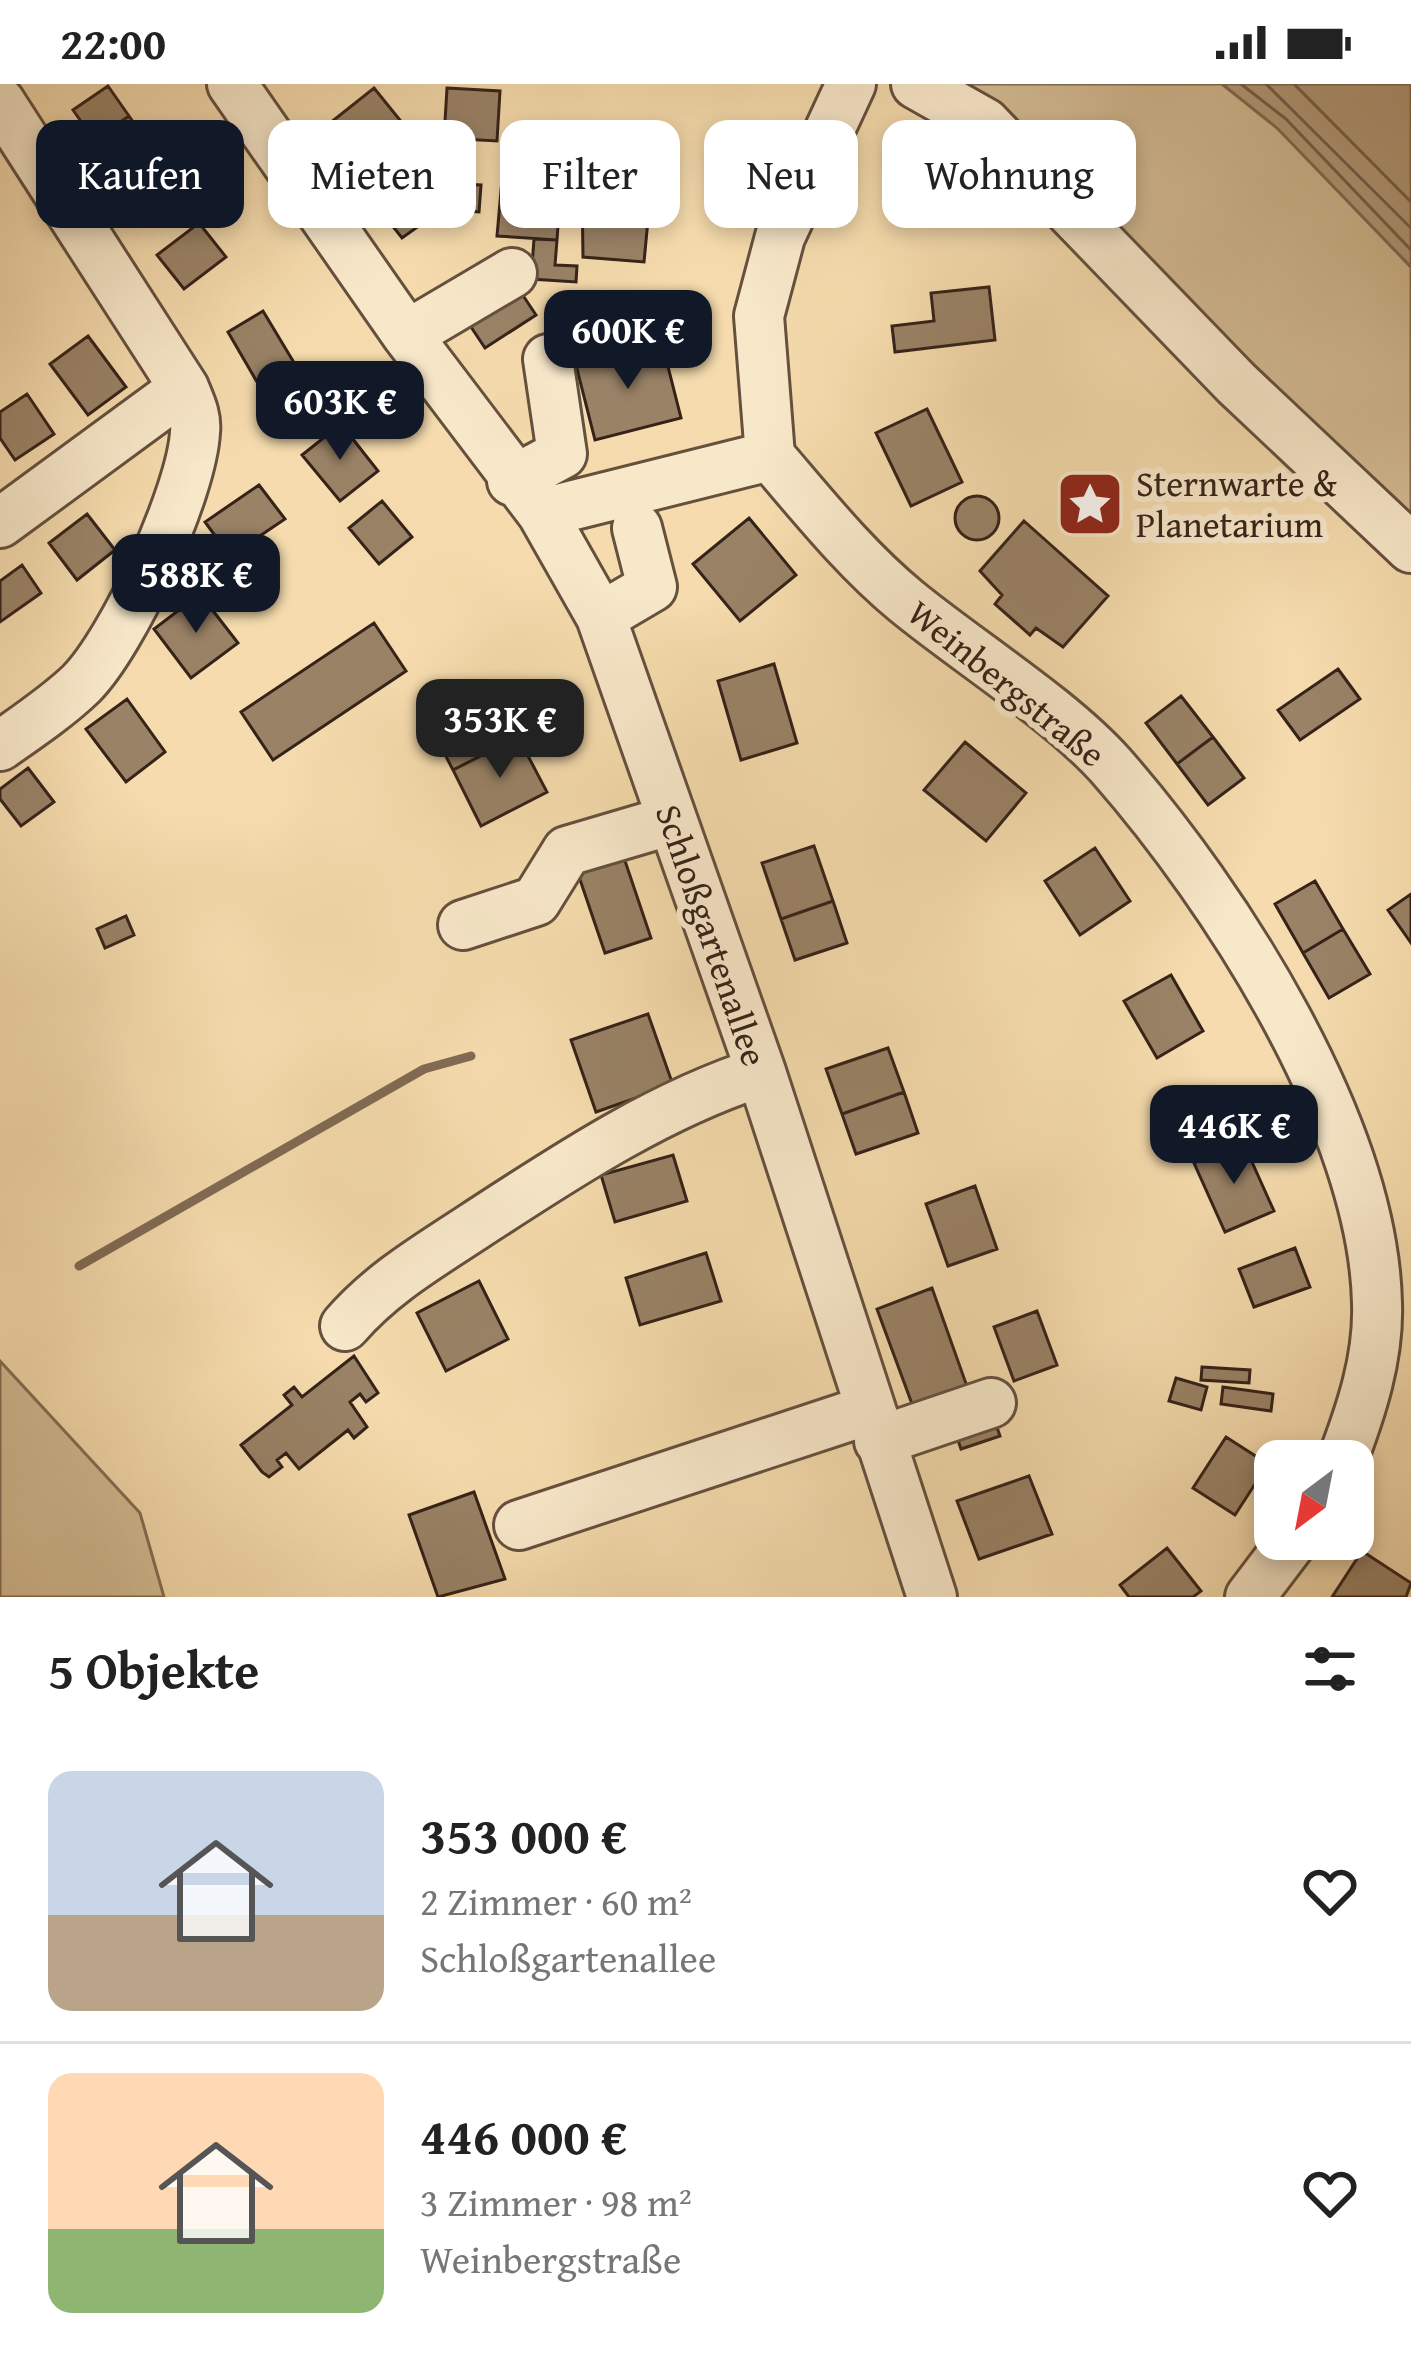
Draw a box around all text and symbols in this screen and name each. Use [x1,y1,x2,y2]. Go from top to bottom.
text: 22:00 [60,10,166,75]
chip: Kaufen [36,120,244,228]
chip: Mieten [268,120,476,228]
chip: Filter [500,120,680,228]
chip: Neu [704,120,858,228]
chip: Wohnung [882,120,1136,228]
pin: 600K € [530,290,726,392]
text: 600K € [571,300,685,357]
pin: 603K € [242,361,438,463]
text: 603K € [283,371,397,428]
place label: Sternwarte & Planetarium [1136,456,1338,550]
place icon: Sternwarte & Planetarium [1055,469,1125,539]
pin: 588K € [98,534,294,636]
text: 588K € [139,544,253,601]
street label: Weinbergstraße [897,586,1118,779]
pin: 353K € [402,679,598,781]
text: 353K € [443,689,557,746]
street label: Schloßgartenallee [643,797,782,1073]
pin: 446K € [1136,1085,1332,1187]
text: 446K € [1177,1095,1291,1152]
north arrow [1254,1440,1374,1560]
map controls [1254,1440,1374,1560]
text: 5 Objekte [48,1632,259,1707]
icon: filters [1297,1636,1363,1702]
text: 353 000 € [420,1797,627,1872]
icon: home [144,1819,288,1963]
icon: heart [1297,1858,1363,1924]
text: 2 Zimmer · 60 m² [420,1872,692,1929]
text: Schloßgartenallee [420,1929,716,1986]
text: 446 000 € [420,2098,627,2173]
icon: home [144,2121,288,2265]
icon: heart [1297,2160,1363,2226]
text: 3 Zimmer · 98 m² [420,2173,692,2230]
text: Weinbergstraße [420,2230,681,2287]

